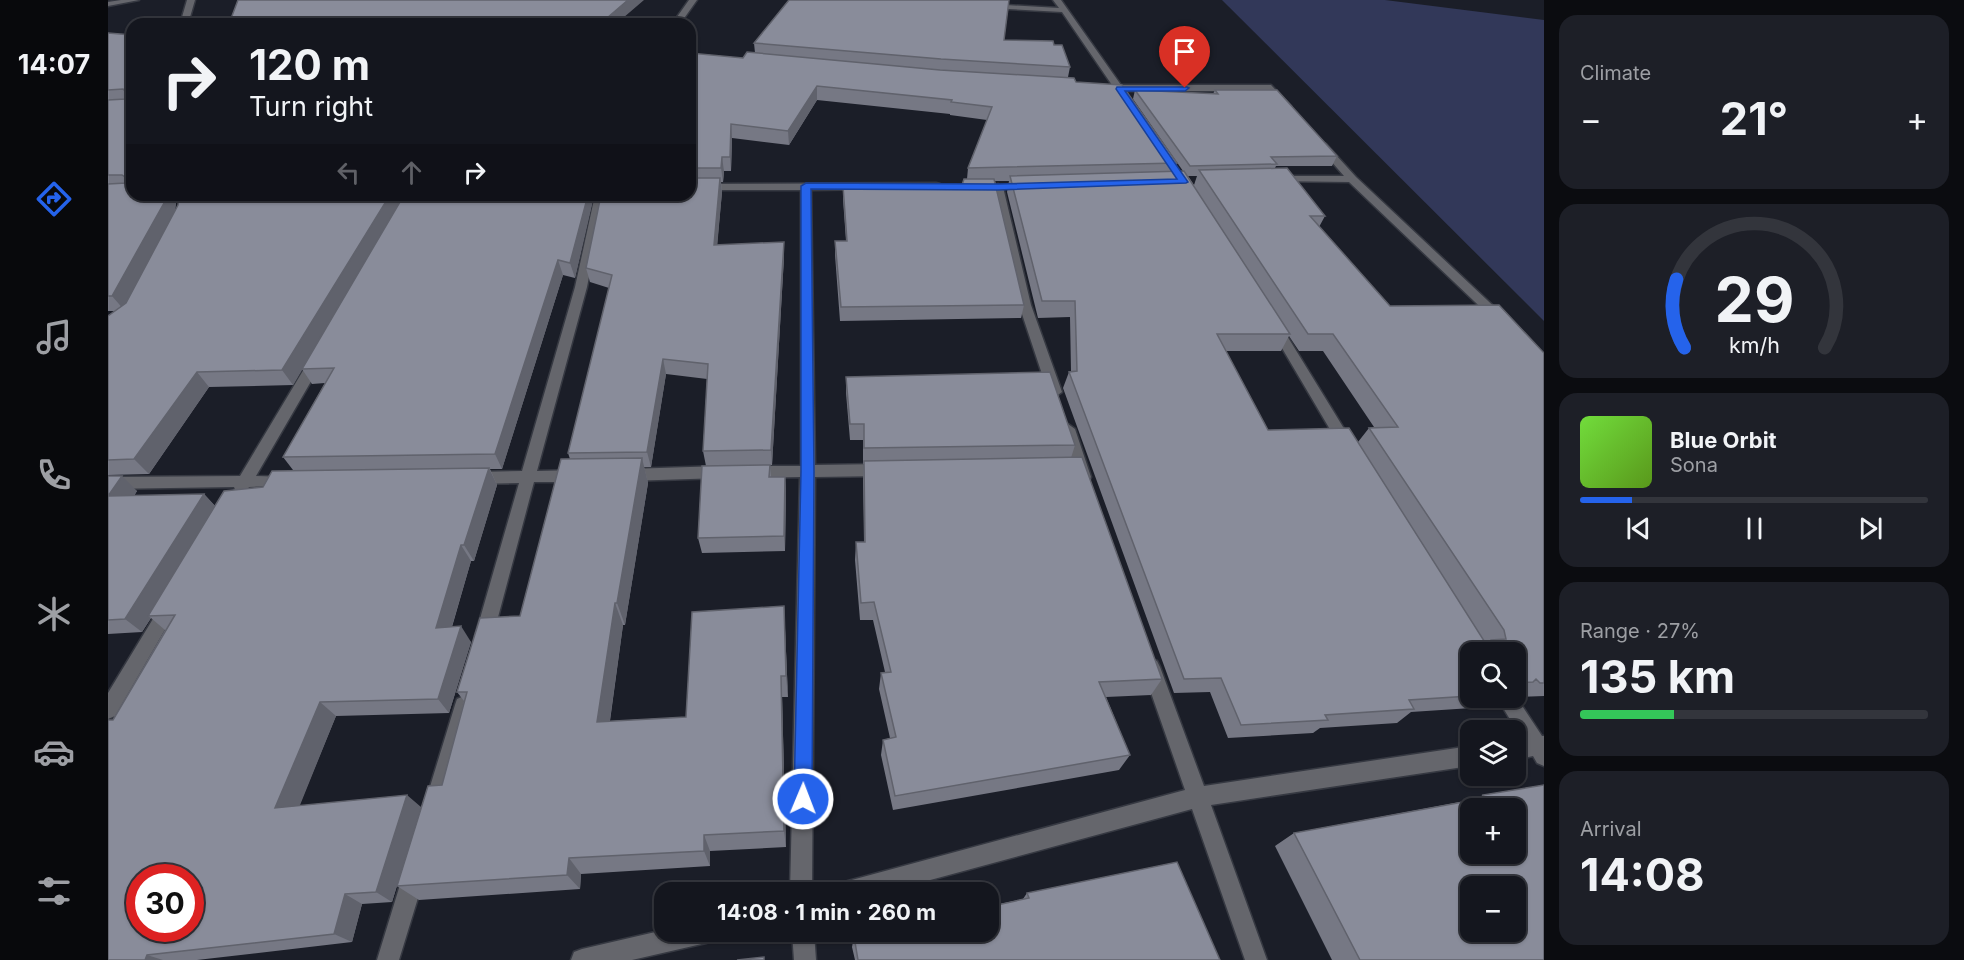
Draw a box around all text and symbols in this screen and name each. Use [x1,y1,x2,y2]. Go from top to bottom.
pin [1159,26,1210,88]
icon: arrive [1168,35,1201,68]
text: 120 m [249,39,370,90]
icon: right [150,42,228,120]
text: 14:07 [18,48,90,81]
text: Climate [1580,61,1651,85]
text: Turn right [249,90,373,123]
text: 21° [1720,91,1788,146]
text: − [1580,99,1602,139]
text: + [1906,99,1928,139]
icon: left [332,156,365,189]
icon: ahead [395,156,428,189]
icon: right [458,156,491,189]
icon: directions [33,178,75,220]
text: 29 [1714,262,1794,337]
icon: music [33,316,75,358]
text: km/h [1729,332,1779,358]
text: Blue Orbit [1670,427,1777,453]
text: Sona [1670,453,1718,477]
icon: phone [33,454,75,496]
icon: previous [1622,512,1655,545]
icon: pause [1738,512,1771,545]
icon: next [1854,512,1887,545]
icon: climate [33,593,75,635]
text: Range · 27% [1580,619,1700,643]
map controls [1460,642,1526,942]
button: search [1460,642,1526,708]
text: 135 km [1580,649,1735,704]
button: layers [1460,720,1526,786]
icon: car [33,731,75,773]
position arrow [771,767,835,831]
button: + [1460,798,1526,864]
text: Arrival [1580,817,1642,841]
text: 14:08 [1580,847,1705,902]
speed limit sign: 30 [126,864,204,942]
icon: filters [33,870,75,912]
button: − [1460,876,1526,942]
text: 14:08 · 1 min · 260 m [717,899,936,925]

